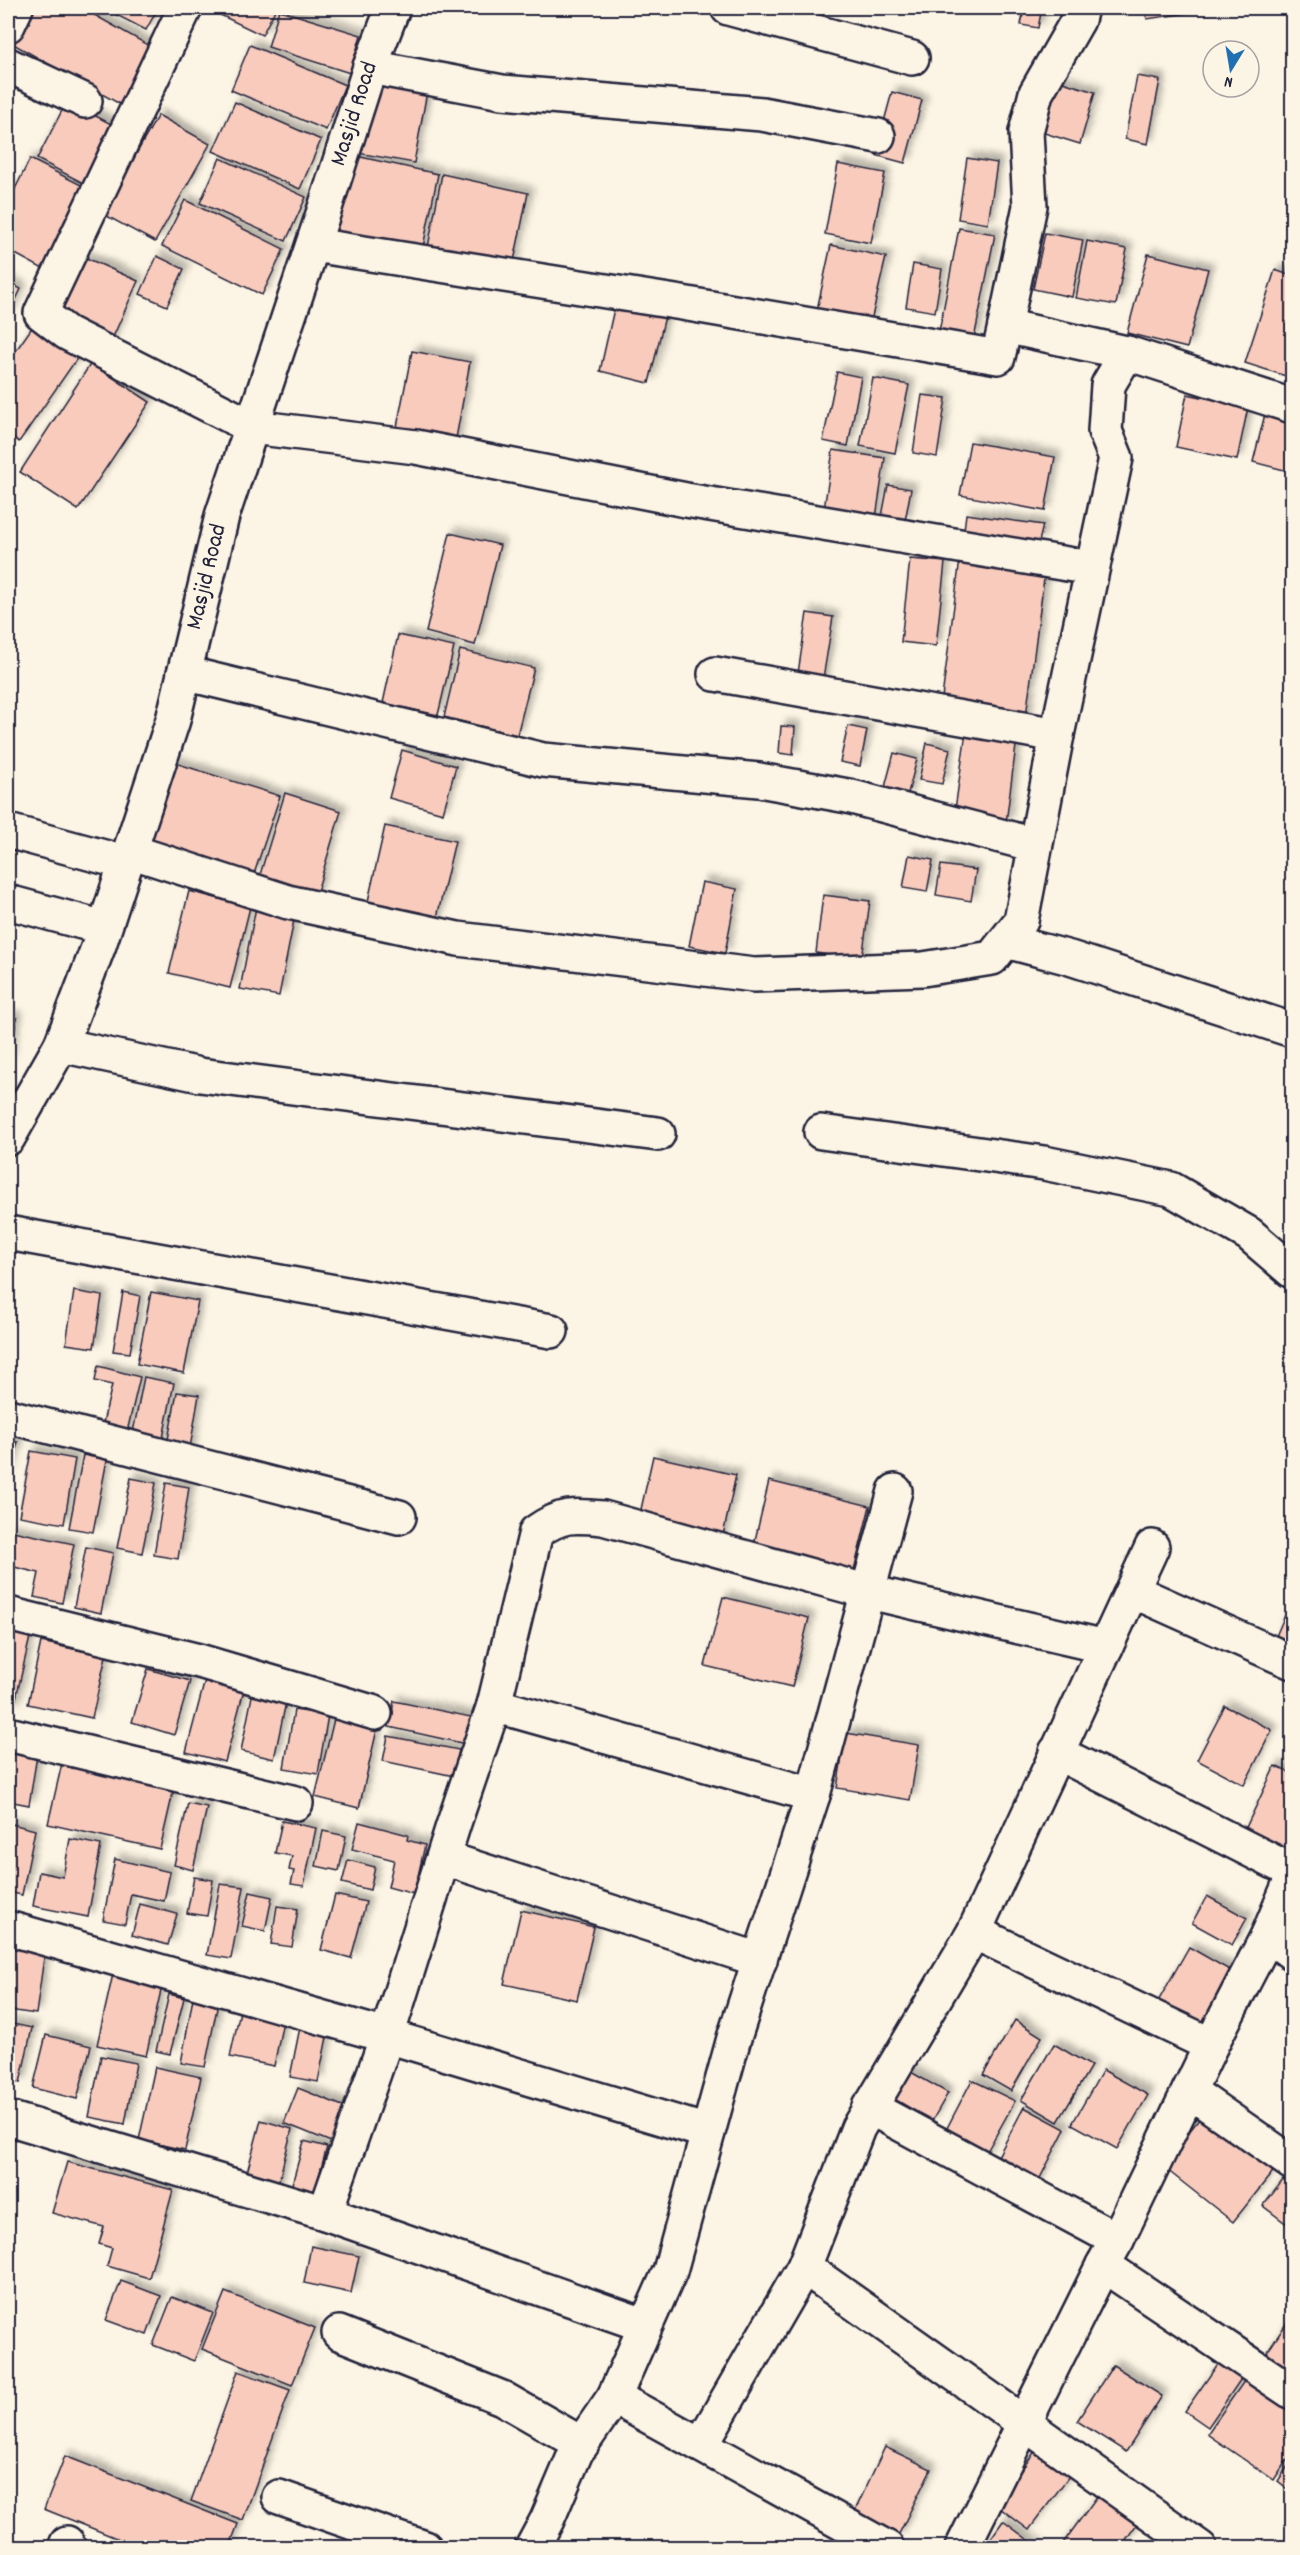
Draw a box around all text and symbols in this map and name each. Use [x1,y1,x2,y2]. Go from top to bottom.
north arrow [1201,39,1261,99]
street label: Masjid Road [322,58,388,171]
text: N [1222,69,1235,93]
street label: Masjid Road [178,521,236,633]

